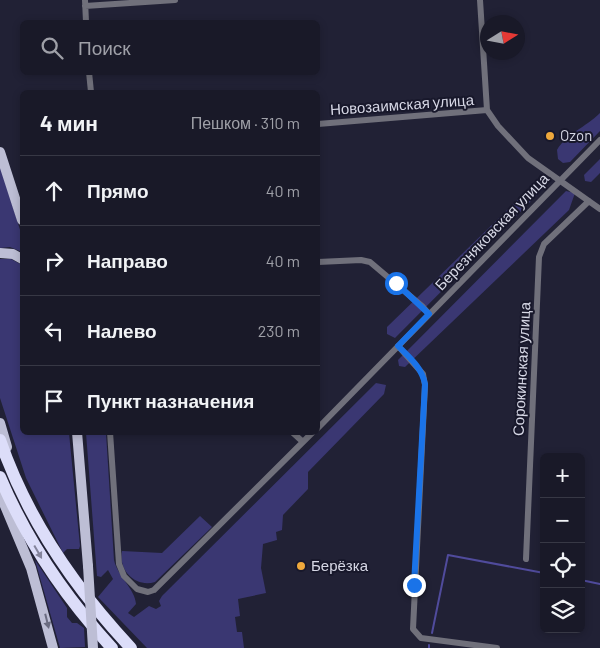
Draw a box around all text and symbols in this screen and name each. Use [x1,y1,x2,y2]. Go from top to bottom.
north arrow [480,15,525,60]
search box [20,20,320,75]
icon: search [38,34,66,62]
text: Поиск [78,36,131,59]
street label: Новозаимская улица [329,90,475,118]
text: 4 мин [40,110,98,135]
text: Пешком · 310 m [191,113,300,132]
place label: Ozon [560,126,592,144]
marker: Ozon [544,130,556,142]
street label: Березняковская улица [431,169,552,294]
icon: ahead [40,177,68,205]
text: Прямо [87,179,149,202]
text: 40 m [266,181,300,200]
icon: right [40,247,68,275]
text: Направо [87,249,168,272]
text: 40 m [266,251,300,270]
route start [385,272,408,295]
street label: Сорокинская улица [509,301,534,436]
icon: left [40,317,68,345]
text: Налево [87,319,157,342]
text: 230 m [258,321,300,340]
icon: arrive [40,387,68,415]
text: Пункт назначения [87,389,254,412]
map controls [540,453,585,633]
button: + [540,453,585,498]
button: − [540,498,585,543]
button: locate [540,543,585,588]
one-way arrow [34,544,42,559]
place label: Берёзка [311,556,369,574]
marker: Берёзка [295,560,307,572]
route end [403,574,426,597]
button: layers [540,588,585,633]
one-way arrow [43,614,51,629]

